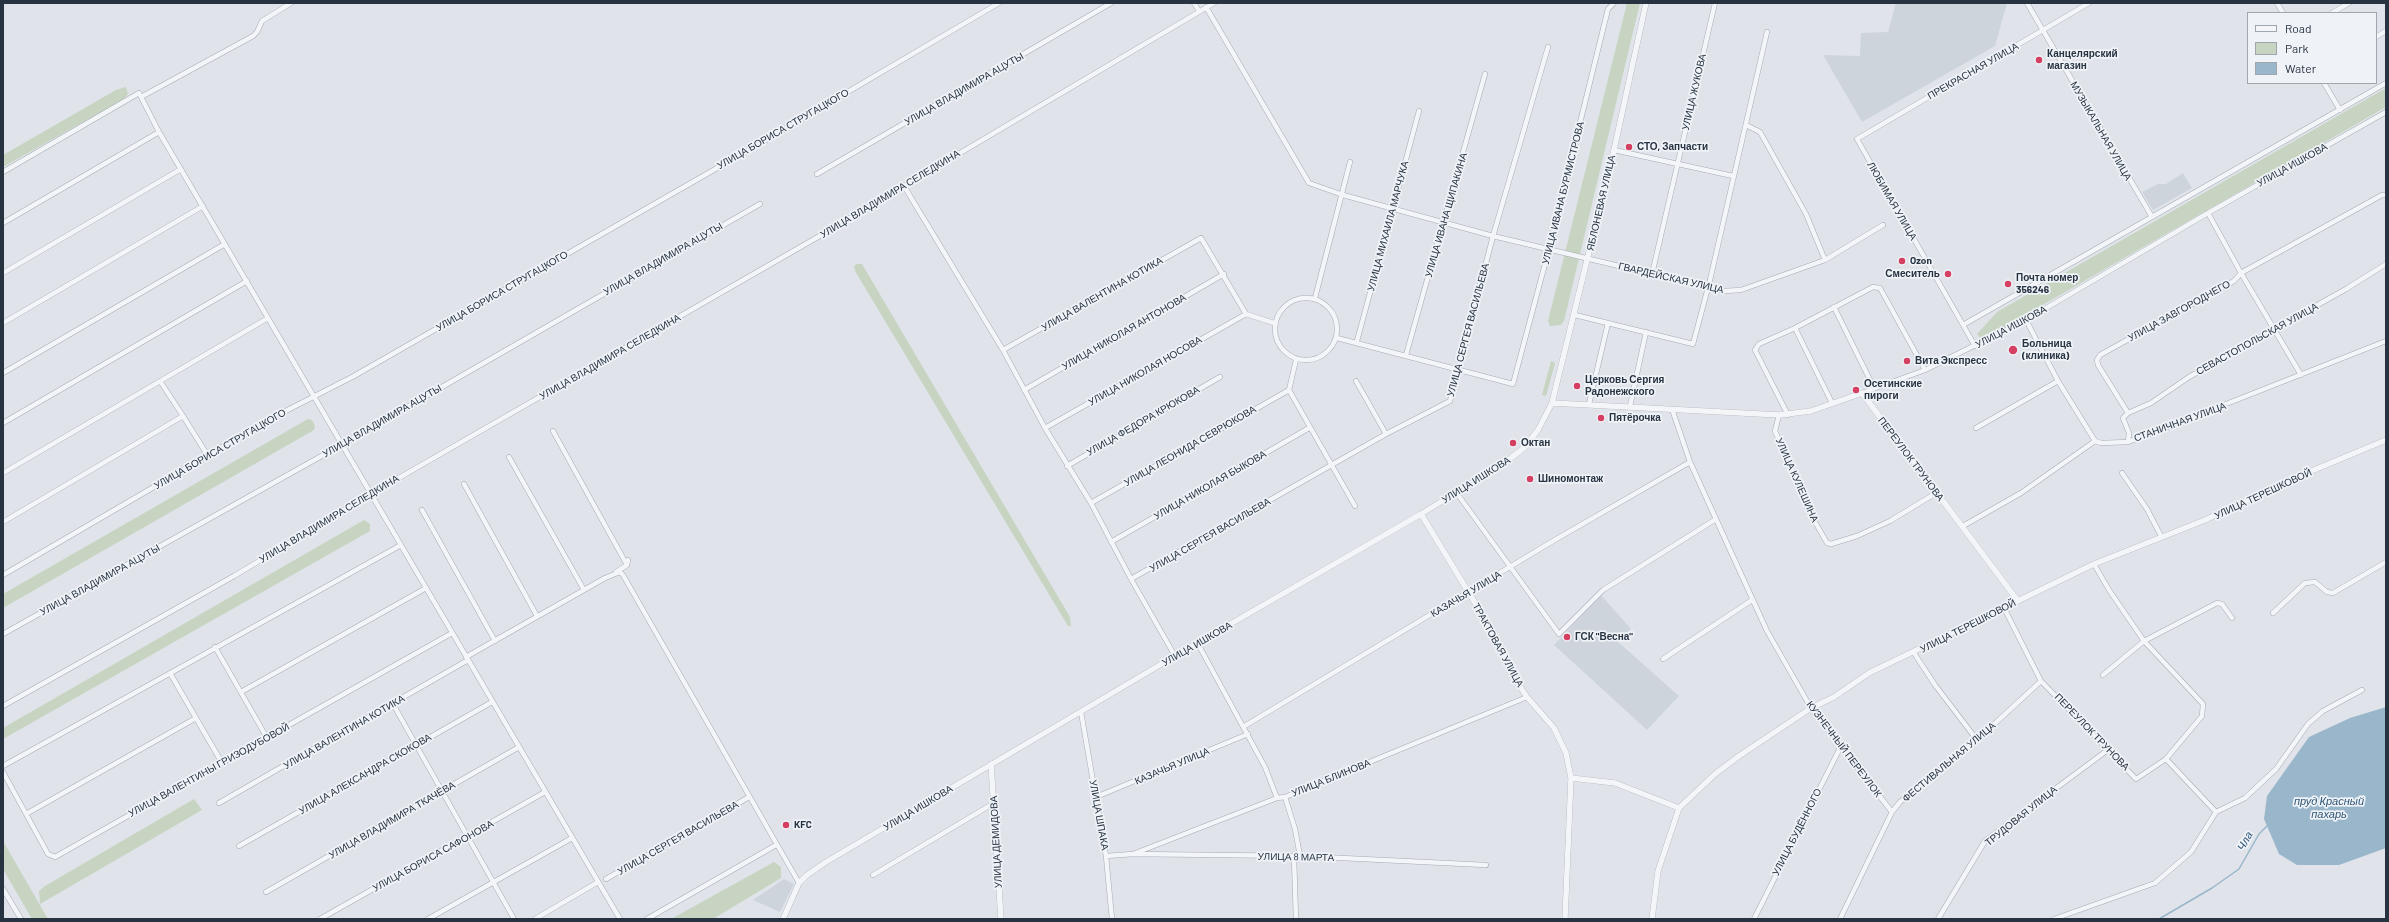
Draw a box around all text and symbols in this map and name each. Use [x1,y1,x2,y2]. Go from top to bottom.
legend [2247,12,2377,84]
text: Road [2285,21,2312,35]
street label: ПРЕКРАСНАЯ УЛИЦА [1925,40,2021,102]
text: Park [2285,41,2309,55]
place label: Канцелярский магазин [2047,48,2118,72]
street label: УЛИЦА ВЛАДИМИРА АЦУТЫ [902,50,1026,128]
street label: УЛИЦА ЖУКОВА [1679,53,1709,131]
marker: Канцелярский магазин [2034,55,2044,65]
text: Water [2285,61,2316,75]
street label: МУЗЫКАЛЬНАЯ УЛИЦА [2068,79,2134,183]
street label: УЛИЦА БОРИСА СТРУГАЦКОГО [715,86,851,172]
street label: УЛИЦА ИВАНА БУРМИСТРОВА [1539,120,1587,266]
place label: СТО, Запчасти [1637,141,1708,153]
street label: УЛИЦА ИШКОВА [2255,141,2329,189]
marker: СТО, Запчасти [1624,142,1634,152]
street label: УЛИЦА ВЛАДИМИРА СЕЛЕДКИНА [818,147,962,241]
street label: УЛИЦА ИВАНА ЩИПАКИНА [1422,151,1470,279]
street label: ЯБЛОНЕВАЯ УЛИЦА [1584,154,1618,252]
street label: УЛИЦА МИХАИЛА МАРЧУКА [1365,160,1411,292]
street label: ЛЮБИМАЯ УЛИЦА [1865,160,1919,242]
street label: УЛИЦА ВЛАДИМИРА АЦУТЫ [601,220,725,298]
street label: УЛИЦА БОРИСА СТРУГАЦКОГО [434,248,570,334]
street label: УЛИЦА ВАЛЕНТИНА КОТИКА [1039,254,1165,334]
place label: Ozon [1910,255,1932,267]
marker: Ozon [1897,256,1907,266]
street label: ГВАРДЕЙСКАЯ УЛИЦА [1617,260,1725,296]
street label: УЛИЦА СЕРГЕЯ ВАСИЛЬЕВА [1444,262,1492,398]
place label: Смеситель [1885,268,1940,280]
marker: Смеситель [1943,269,1953,279]
place label: Почта номер 356246 [2016,272,2078,296]
street label: УЛИЦА ЗАВГОРОДНЕГО [2126,278,2232,344]
marker: Почта номер 356246 [2003,279,2013,289]
street label: УЛИЦА НИКОЛАЯ АНТОНОВА [1060,291,1188,373]
street label: СЕВАСТОПОЛЬСКАЯ УЛИЦА [2194,300,2320,378]
street label: УЛИЦА ИШКОВА [1973,303,2049,351]
street label: УЛИЦА ВЛАДИМИРА СЕЛЕДКИНА [537,312,683,402]
street label: УЛИЦА НИКОЛАЯ НОСОВА [1086,334,1204,408]
place label: Больница (клиника) [2022,338,2072,362]
marker: Больница (клиника) [2007,344,2019,356]
place label: Вита Экспресс [1915,355,1987,367]
marker: Вита Экспресс [1902,356,1912,366]
place label: Церковь Сергия Радонежского [1585,374,1664,398]
place label: Осетинские пироги [1864,378,1922,402]
marker: Церковь Сергия Радонежского [1572,381,1582,391]
street label: УЛИЦА ВЛАДИМИРА АЦУТЫ [320,382,444,460]
street label: УЛИЦА ФЕДОРА КРЮКОВА [1084,384,1202,458]
marker: Осетинские пироги [1851,385,1861,395]
street label: СТАНИЧНАЯ УЛИЦА [2132,400,2228,444]
street label: УЛИЦА ЛЕОНИДА СЕВРЮКОВА [1122,403,1258,489]
street label: УЛИЦА БОРИСА СТРУГАЦКОГО [152,406,288,492]
place label: Пятёрочка [1609,412,1661,424]
marker: Пятёрочка [1596,413,1606,423]
street label: ПЕРЕУЛОК ТРУНОВА [1875,415,1947,503]
street label: УЛИЦА КУЛЕШИНА [1773,436,1821,524]
place label: Октан [1521,437,1550,449]
marker: Октан [1508,438,1518,448]
street label: УЛИЦА НИКОЛАЯ БЫКОВА [1152,448,1268,522]
street label: УЛИЦА ИШКОВА [1439,454,1513,506]
street label: УЛИЦА ТЕРЕШКОВОЙ [2212,466,2314,522]
street label: УЛИЦА ВЛАДИМИРА СЕЛЕДКИНА [257,472,401,566]
place label: Шиномонтаж [1538,473,1603,485]
marker: Шиномонтаж [1525,474,1535,484]
street label: УЛИЦА СЕРГЕЯ ВАСИЛЬЕВА [1147,495,1273,575]
street label: УЛИЦА ВЛАДИМИРА АЦУТЫ [38,542,162,618]
street label: КАЗАЧЬЯ УЛИЦА [1429,568,1503,620]
street label: УЛИЦА ТЕРЕШКОВОЙ [1918,597,2018,655]
street label: ТРАКТОВАЯ УЛИЦА [1470,601,1526,689]
street label: УЛИЦА ИШКОВА [1160,619,1234,669]
place label: ГСК "Весна" [1575,631,1633,643]
marker: ГСК "Весна" [1562,632,1572,642]
street label: ПЕРЕУЛОК ТРУНОВА [2052,691,2132,773]
street label: УЛИЦА ВАЛЕНТИНА КОТИКА [281,692,407,772]
street label: КУЗНЕЧНЫЙ ПЕРЕУЛОК [1804,699,1884,799]
street label: ФЕСТИВАЛЬНАЯ УЛИЦА [1900,720,1998,804]
street label: УЛИЦА ВАЛЕНТИНЫ ГРИЗОДУБОВОЙ [126,721,292,819]
street label: УЛИЦА АЛЕКСАНДРА СКОКОВА [297,731,433,817]
street label: КАЗАЧЬЯ УЛИЦА [1133,745,1211,787]
street label: УЛИЦА БЛИНОВА [1290,757,1372,799]
street label: УЛИЦА ВЛАДИМИРА ТКАЧЁВА [327,779,457,861]
street label: УЛИЦА ШПАКА [1087,779,1111,851]
street label: УЛИЦА ИШКОВА [881,783,955,833]
street label: ТРУДОВАЯ УЛИЦА [1983,783,2059,849]
street label: УЛИЦА БУДЁННОГО [1770,786,1824,878]
water label: пруд Красный пахарь [2294,794,2364,820]
street label: УЛИЦА ДЕМИДОВА [988,796,1004,888]
street label: УЛИЦА СЕРГЕЯ ВАСИЛЬЕВА [615,798,741,878]
street label: УЛИЦА БОРИСА САФОНОВА [370,818,496,894]
place label: KFC [794,819,812,831]
marker: KFC [781,820,791,830]
water label: Чла [2234,829,2256,853]
street label: УЛИЦА 8 МАРТА [1258,850,1334,864]

